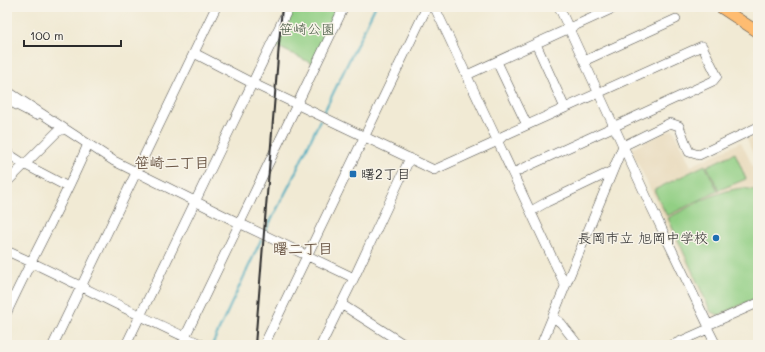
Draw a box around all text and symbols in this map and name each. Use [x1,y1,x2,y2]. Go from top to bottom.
park label: 笹崎公園 [279,19,335,38]
scale bar [24,22,121,48]
text: 100 m [30,27,64,43]
district label: 笹崎二丁目 [134,152,210,172]
place label: 曙2丁目 [361,164,411,183]
marker: 曙2丁目 [348,169,358,179]
place label: 長岡市立 旭岡中学校 [578,228,708,247]
marker: 長岡市立 旭岡中学校 [711,233,721,243]
district label: 曙二丁目 [273,238,333,258]

